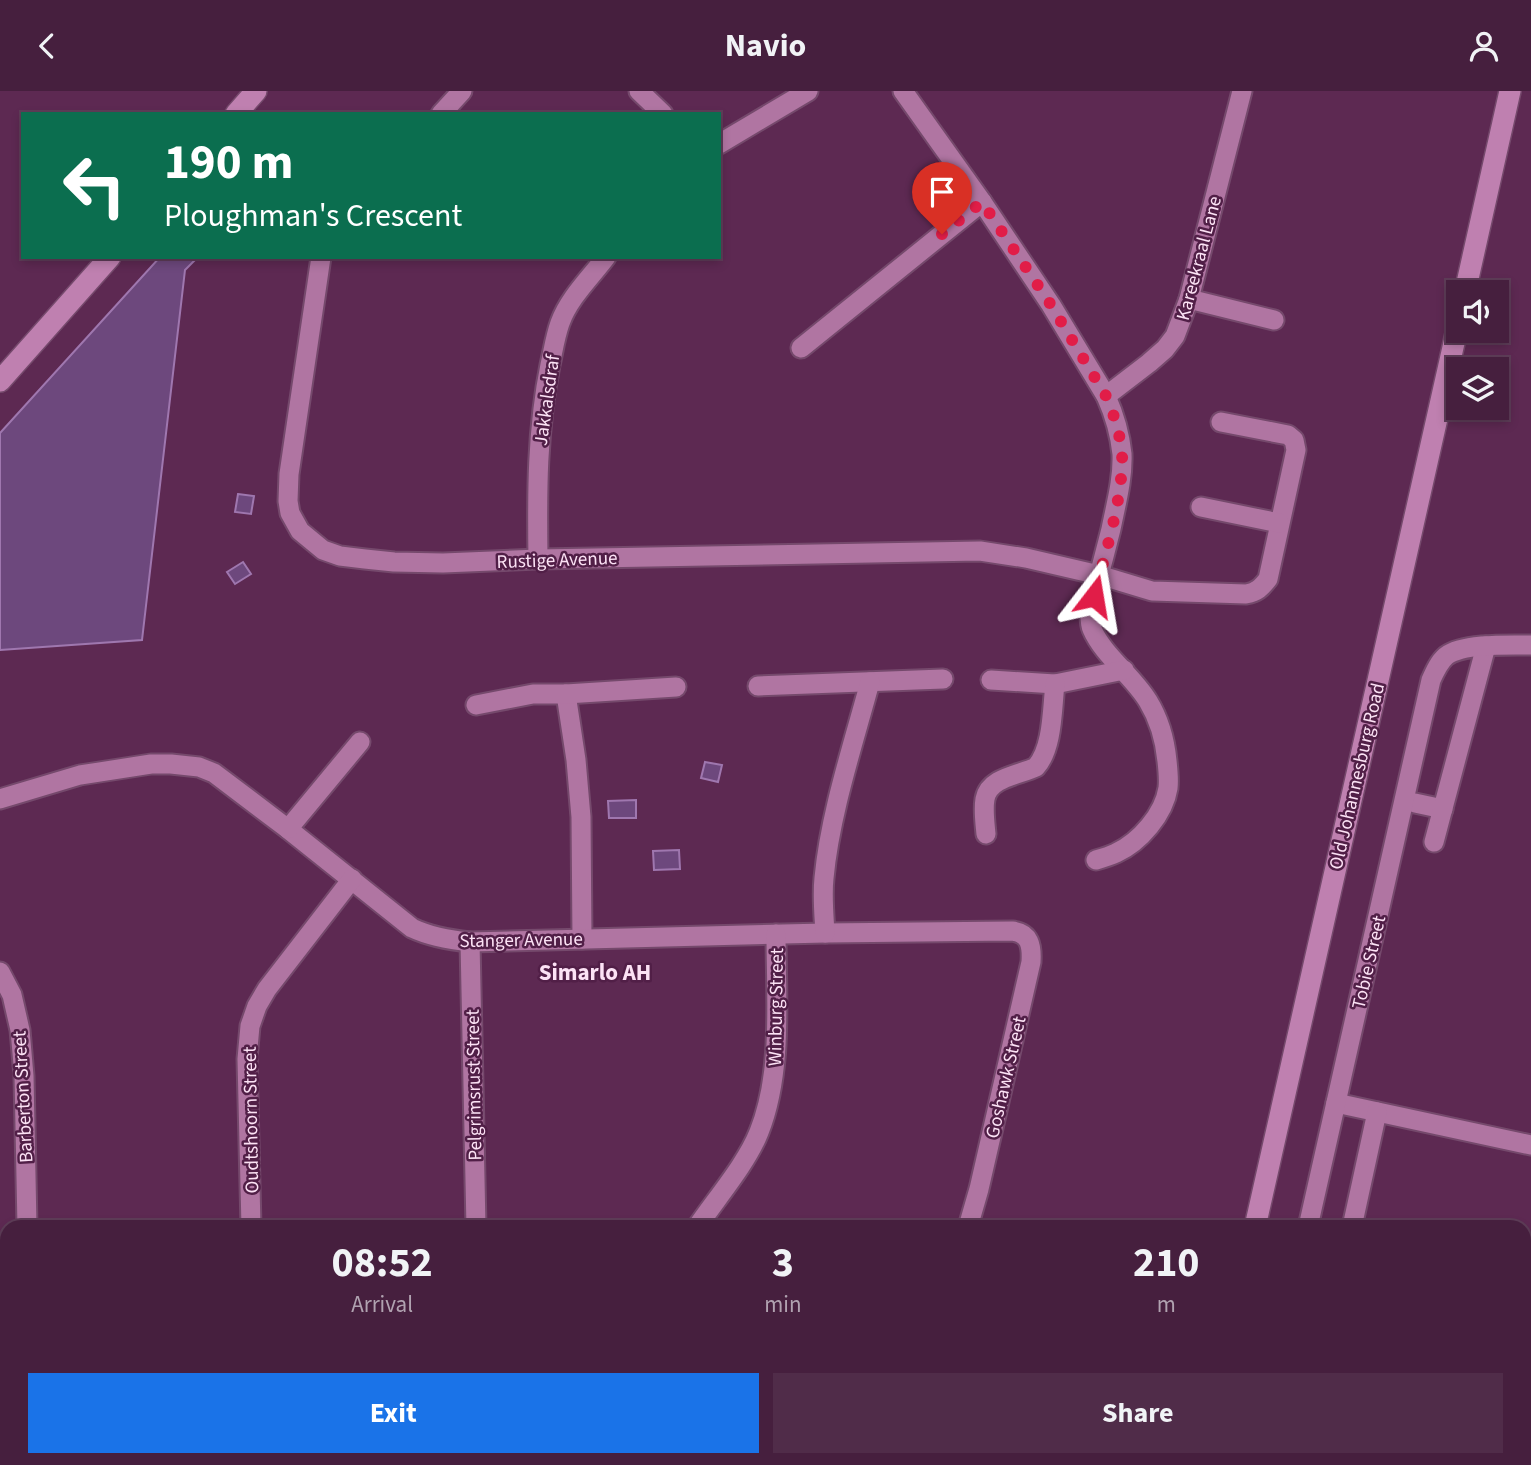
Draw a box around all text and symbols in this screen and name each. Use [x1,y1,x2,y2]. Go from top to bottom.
text: Navio [725,23,806,69]
icon: back [28,27,66,65]
icon: person [1465,27,1503,65]
text: 190 m [164,128,293,198]
icon: left [49,140,140,231]
pin [912,162,972,234]
icon: arrive [923,173,961,211]
text: Ploughman's Crescent [164,193,462,239]
street label: Kareekraal Lane [1170,193,1229,324]
map controls [1446,280,1509,420]
button: sound [1446,280,1509,343]
street label: Jakkalsdraf [528,352,567,447]
button: layers [1446,357,1509,420]
street label: Rustige Avenue [496,545,618,576]
position arrow [1057,559,1131,633]
street label: Old Johannesburg Road [1323,680,1392,872]
street label: Tobie Street [1346,912,1393,1012]
street label: Stanger Avenue [459,926,583,955]
street label: Winburg Street [762,947,791,1066]
district label: Simarlo AH [539,956,651,989]
street label: Pelgrimsrust Street [460,1008,489,1161]
street label: Goshawk Street [979,1013,1034,1141]
street label: Barberton Street [7,1030,40,1164]
street label: Oudtshoorn Street [237,1046,266,1194]
text: 08:52 [331,1233,433,1293]
text: 3 [772,1233,794,1293]
text: 210 [1133,1233,1200,1293]
text: Arrival [351,1288,413,1321]
text: min [764,1288,802,1321]
text: m [1157,1288,1176,1321]
button: Exit [28,1373,759,1453]
button: Share [773,1373,1503,1453]

